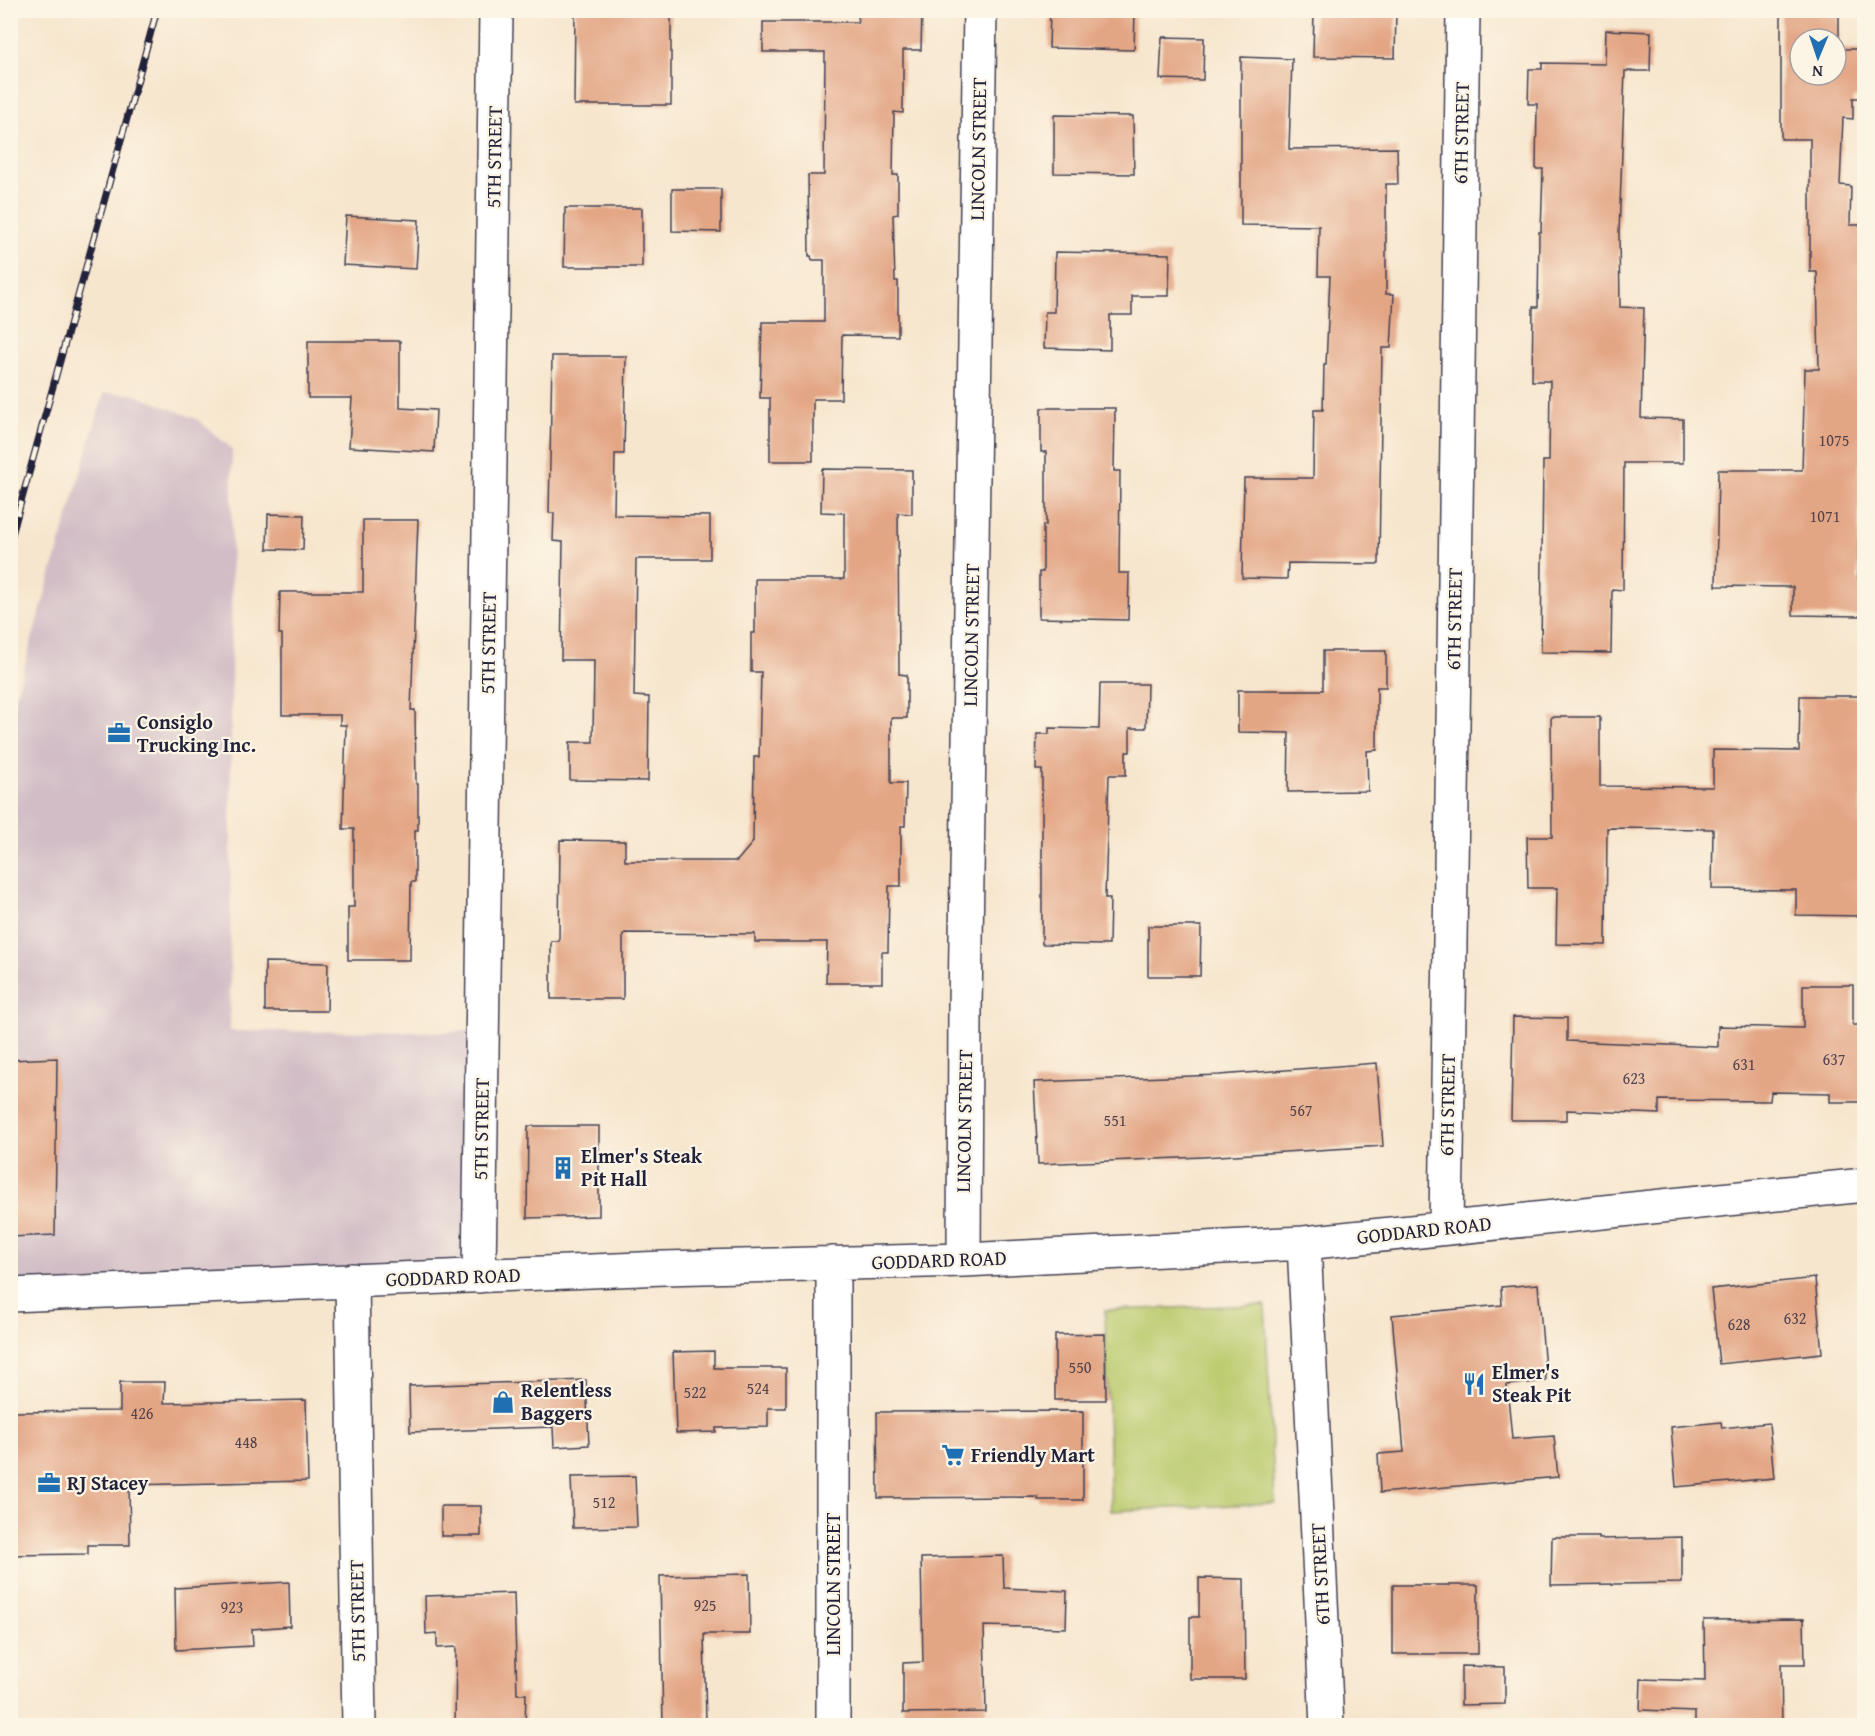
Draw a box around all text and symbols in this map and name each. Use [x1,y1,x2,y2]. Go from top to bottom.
north arrow [1788,27,1848,87]
text: N [1811,60,1823,84]
street label: LINCOLN STREET [962,77,993,221]
street label: 6TH STREET [1445,82,1476,184]
street label: 5TH STREET [478,106,509,208]
house number: 1075 [1819,428,1849,452]
house number: 1071 [1810,504,1840,528]
street label: LINCOLN STREET [955,563,986,707]
street label: 6TH STREET [1438,568,1469,670]
street label: 5TH STREET [472,592,503,694]
place label: Consiglo Trucking Inc. [137,707,256,759]
office icon: Consiglo Trucking Inc. [106,720,132,746]
house number: 637 [1822,1047,1846,1071]
street label: LINCOLN STREET [948,1049,979,1193]
house number: 631 [1732,1052,1756,1076]
street label: 6TH STREET [1431,1054,1462,1156]
house number: 623 [1622,1066,1646,1090]
street label: 5TH STREET [465,1078,496,1180]
house number: 567 [1289,1098,1313,1122]
house number: 551 [1103,1108,1127,1132]
place label: Elmer's Steak Pit Hall [581,1141,703,1193]
building icon: Elmer's Steak Pit Hall [550,1155,576,1181]
street label: GODDARD ROAD [1355,1208,1493,1251]
street label: GODDARD ROAD [871,1243,1007,1276]
street label: GODDARD ROAD [385,1260,521,1293]
house number: 632 [1783,1306,1807,1330]
house number: 628 [1727,1312,1751,1336]
house number: 550 [1068,1355,1092,1379]
place label: Elmer's Steak Pit [1492,1357,1572,1409]
restaurant icon: Elmer's Steak Pit [1461,1371,1487,1397]
place label: Relentless Baggers [521,1375,612,1427]
house number: 524 [746,1376,770,1400]
house number: 522 [683,1380,707,1404]
shop icon: Relentless Baggers [490,1389,516,1415]
house number: 426 [130,1401,154,1425]
house number: 448 [234,1430,258,1454]
place label: Friendly Mart [971,1440,1095,1469]
supermarket icon: Friendly Mart [940,1442,966,1468]
place label: RJ Stacey [67,1468,149,1497]
office icon: RJ Stacey [36,1470,62,1496]
house number: 512 [592,1490,616,1514]
street label: LINCOLN STREET [818,1512,847,1656]
street label: 6TH STREET [1302,1522,1337,1626]
street label: 5TH STREET [341,1560,372,1662]
house number: 925 [693,1593,717,1617]
house number: 923 [220,1595,244,1619]

